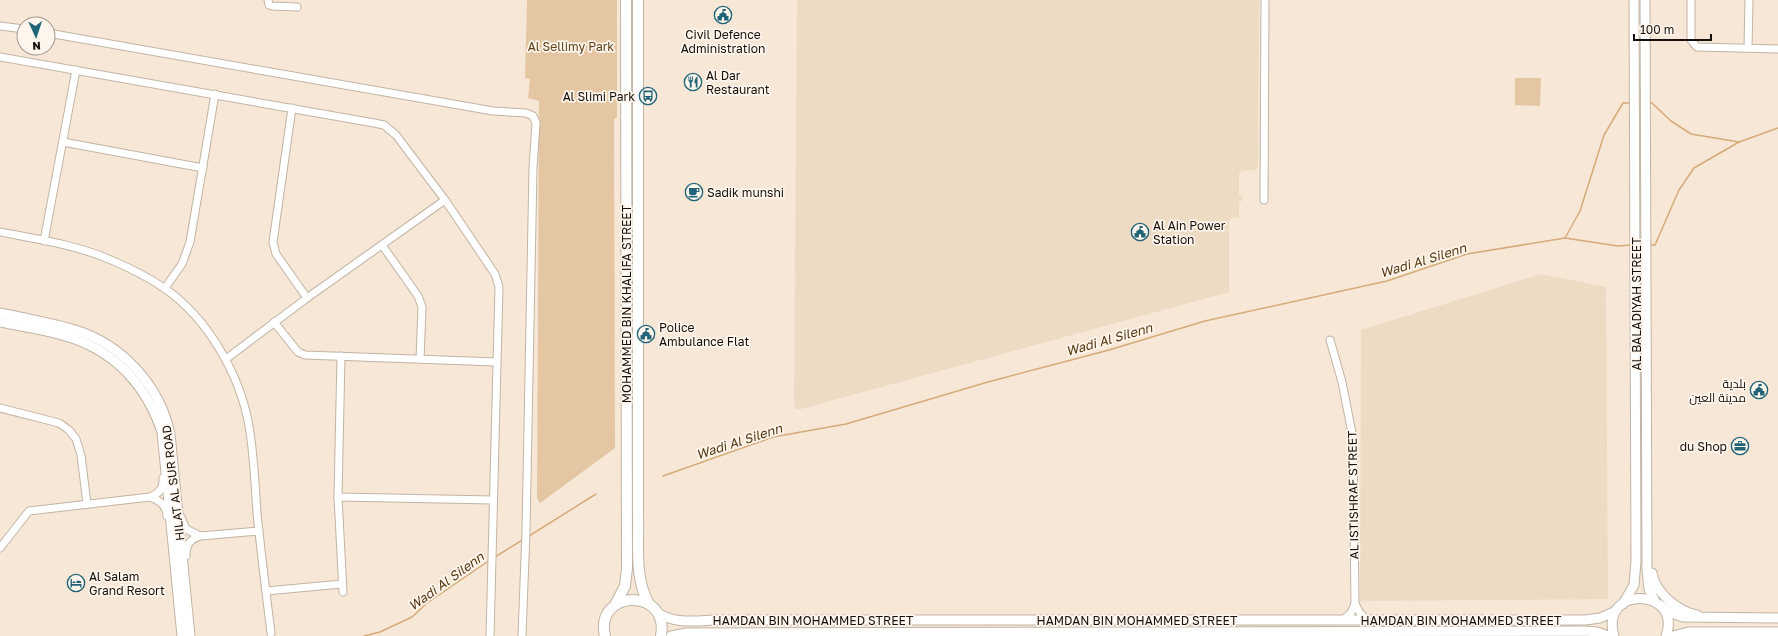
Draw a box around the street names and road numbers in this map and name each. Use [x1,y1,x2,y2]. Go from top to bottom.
street label: MOHAMMED BIN KHALIFA STREET [619,204,634,403]
street label: AL BALADIYAH STREET [1629,237,1644,371]
street label: HILAT AL SUR ROAD [158,424,188,542]
street label: AL ISTISHRAF STREET [1344,430,1362,560]
street label: HAMDAN BIN MOHAMMED STREET [713,613,914,628]
street label: HAMDAN BIN MOHAMMED STREET [1037,613,1238,628]
street label: HAMDAN BIN MOHAMMED STREET [1361,613,1562,628]

